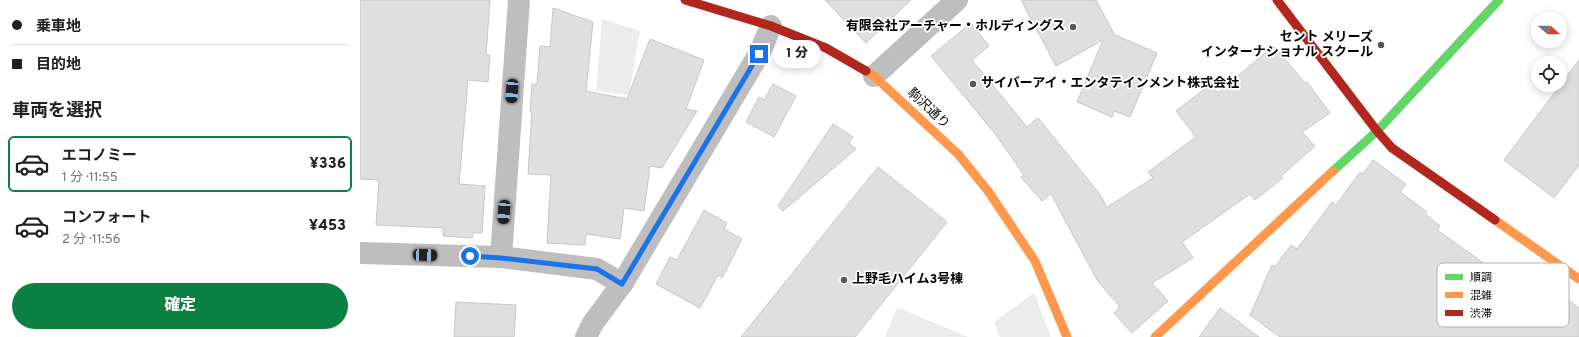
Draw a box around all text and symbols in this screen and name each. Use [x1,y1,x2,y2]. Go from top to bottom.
north arrow [1531,12,1567,48]
map controls [1531,12,1567,92]
text: 乗車地 [36,18,81,37]
place label: 有限会社アーチャー・ホルディングス [846,18,1065,35]
marker: 有限会社アーチャー・ホルディングス [1068,22,1078,32]
place label: セント メリーズ インターナショナル スクール [1201,29,1373,61]
callout: 1 分 [773,40,821,68]
marker: セント メリーズ インターナショナル スクール [1376,40,1386,50]
route end [750,45,768,63]
text: 1 分 [786,46,808,62]
text: 目的地 [36,56,81,75]
button: locate [1531,56,1567,92]
place label: サイバーアイ・エンタテインメント株式会社 [981,75,1239,92]
car [505,79,519,103]
marker: サイバーアイ・エンタテインメント株式会社 [968,79,978,89]
street label: 駒沢通り [904,85,952,133]
text: 車両を選択 [12,100,102,123]
icon: car [14,146,50,182]
text: エコノミー [62,147,137,166]
text: ¥336 [309,155,346,174]
text: 1 分 · 11:55 [62,170,118,186]
car [497,200,511,224]
icon: car [14,208,50,244]
text: コンフォート [62,209,152,228]
text: ¥453 [309,217,346,236]
text: 2 分 · 11:56 [62,232,121,248]
route start [461,247,479,265]
car [413,249,437,261]
legend [1437,263,1569,327]
place label: 上野毛ハイム3号棟 [852,271,963,288]
text: 順調 [1470,271,1492,285]
marker: 上野毛ハイム3号棟 [839,275,849,285]
button: 確定 [12,283,348,329]
text: 混雑 [1470,289,1492,303]
text: 渋滞 [1470,307,1492,321]

